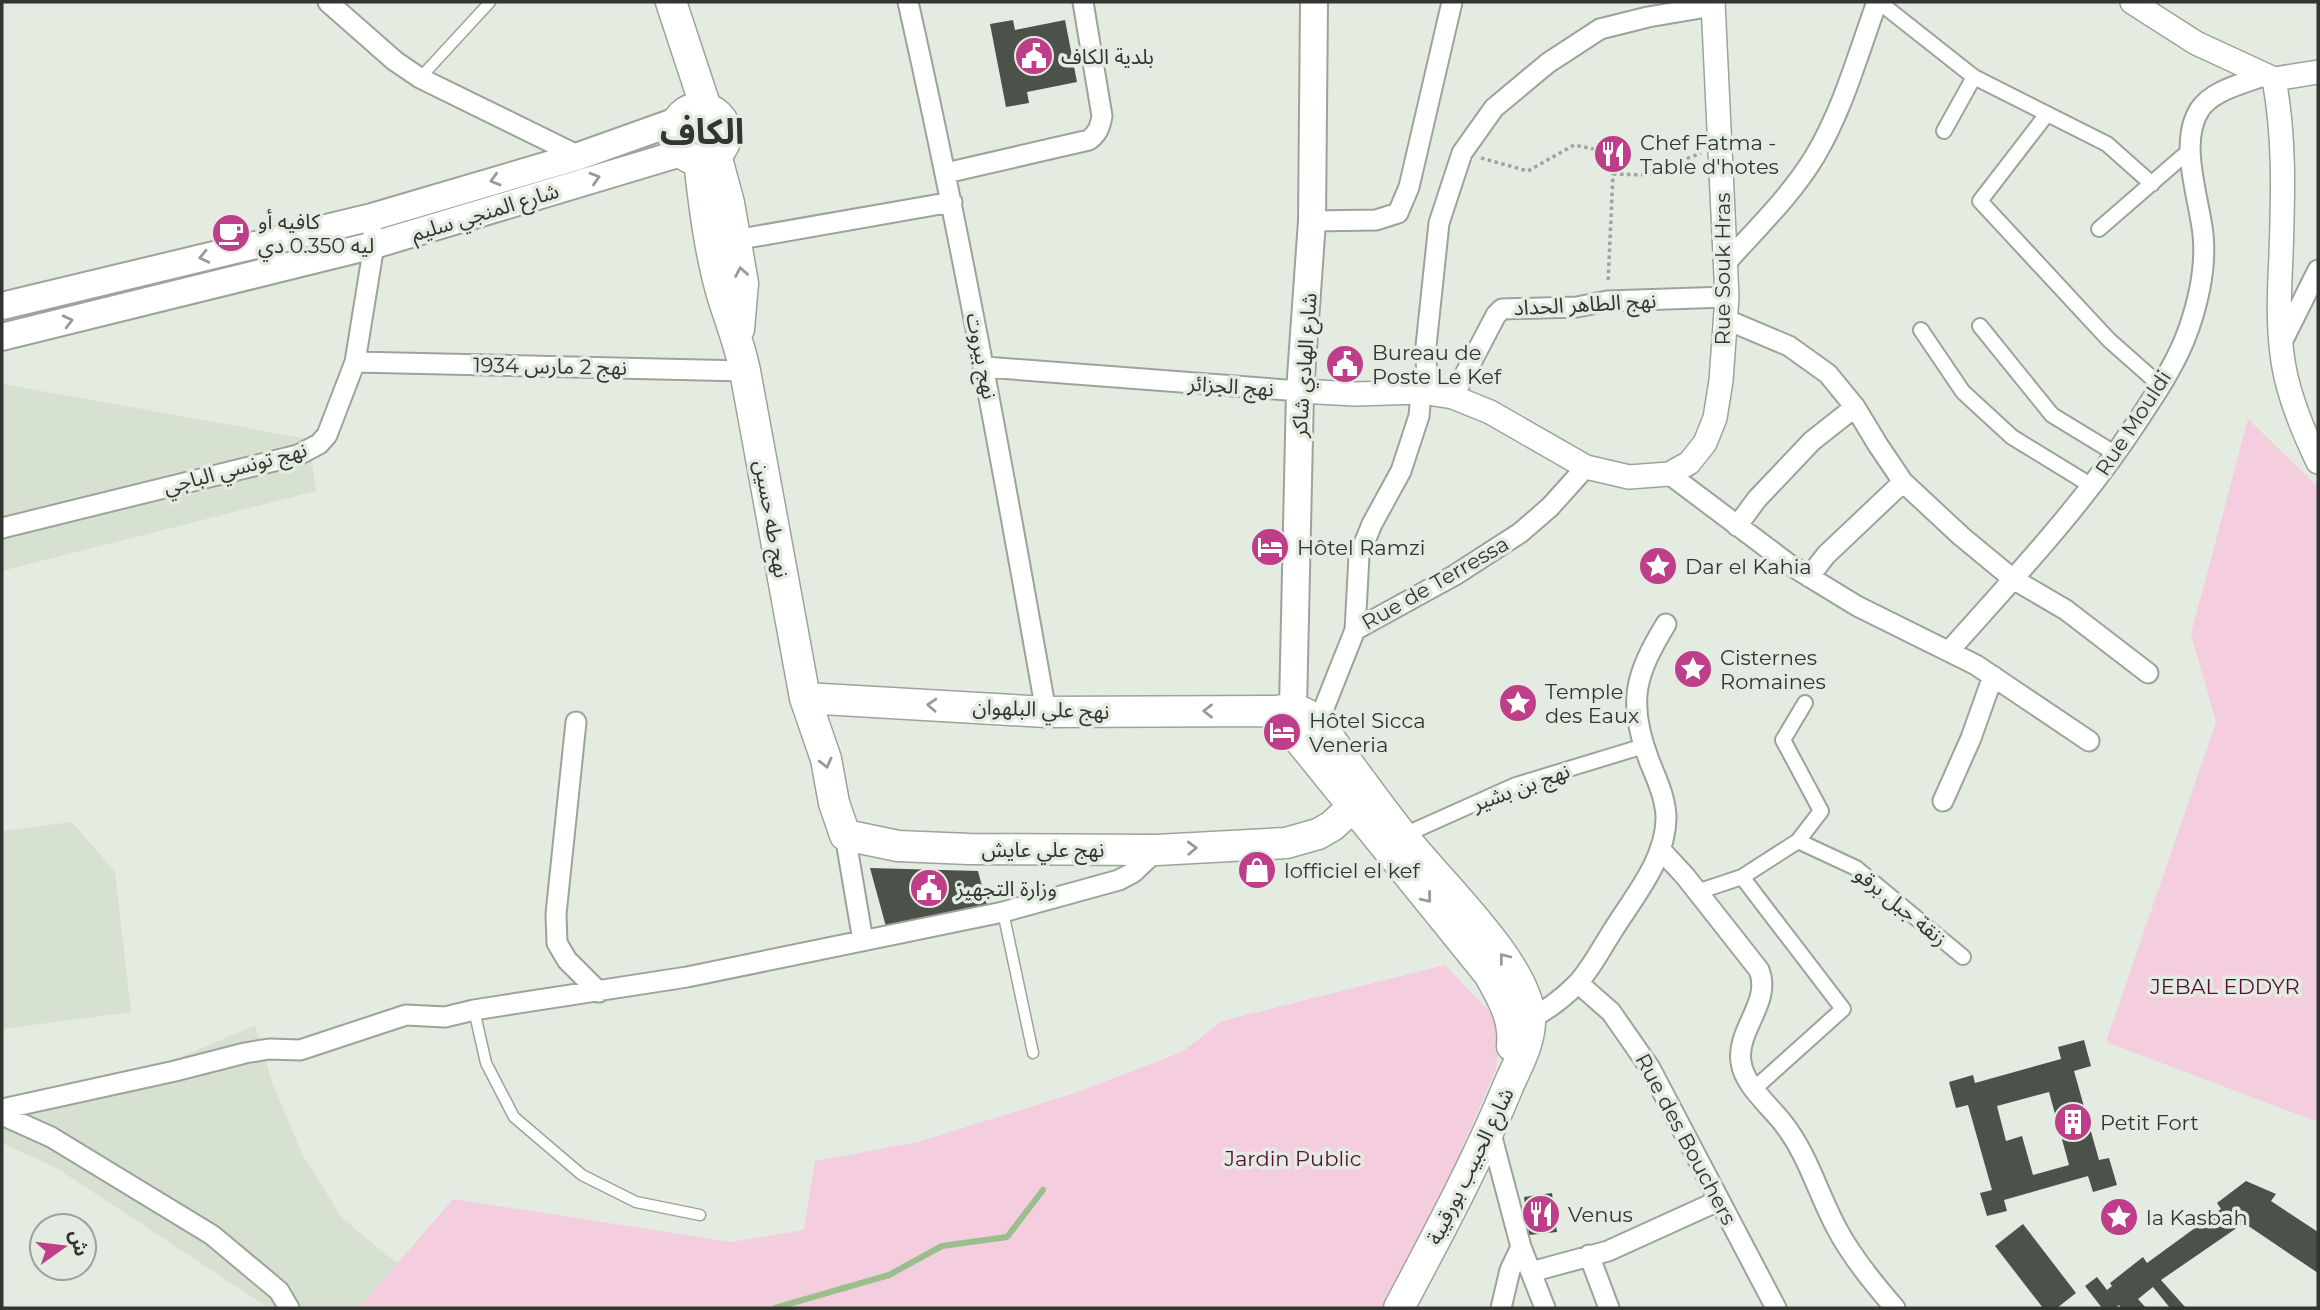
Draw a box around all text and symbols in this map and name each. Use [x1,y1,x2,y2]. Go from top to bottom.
public building icon: بلدية الكاف [1013,35,1055,77]
place label: بلدية الكاف [1061,44,1154,69]
district label: الكاف [660,110,744,153]
place label: Chef Fatma - Table d'hotes [1640,130,1779,179]
restaurant icon: Chef Fatma - Table d'hotes [1592,133,1634,175]
one-way arrow [490,172,502,187]
one-way arrow [589,172,601,187]
street label: شارع المنجي سليم [408,178,563,250]
street label: Rue Souk Hras [1710,192,1735,346]
place label: كافيه أو ليه 0.350 دي [258,209,374,261]
cafe icon: كافيه أو ليه 0.350 دي [210,212,252,254]
one-way arrow [198,249,210,263]
one-way arrow [734,266,749,278]
street label: نهج الطاهر الحداد [1513,288,1657,323]
street label: شارع الهادي شاكر [1286,292,1325,439]
street label: نهج بيروت [958,311,1003,402]
one-way arrow [62,314,74,329]
place label: Bureau de Poste Le Kef [1372,340,1502,389]
public building icon: Bureau de Poste Le Kef [1324,343,1366,385]
street label: نهج 2 مارس 1934 [473,352,627,383]
street label: Rue Mouldi [2090,366,2176,480]
street label: نهج الجزائر [1186,370,1275,404]
street label: نهج تونسي الباجي [160,437,311,503]
street label: نهج طه حسين [746,458,795,580]
hotel icon: Hôtel Ramzi [1249,526,1291,568]
street label: Rue de Terressa [1357,531,1513,635]
place label: Hôtel Ramzi [1297,535,1425,560]
place icon: Dar el Kahia [1637,545,1679,587]
place label: Dar el Kahia [1685,554,1812,579]
place label: Cisternes Romaines [1720,645,1826,694]
place icon: Cisternes Romaines [1672,648,1714,690]
place label: Temple des Eaux [1545,679,1639,728]
place icon: Temple des Eaux [1497,682,1539,724]
street label: نهج علي البلهوان [972,694,1110,728]
one-way arrow [926,698,937,713]
one-way arrow [1202,703,1213,719]
place label: Hôtel Sicca Veneria [1309,708,1426,757]
hotel icon: Hôtel Sicca Veneria [1261,711,1303,753]
one-way arrow [818,757,832,769]
street label: نهج بن بشير [1468,758,1574,819]
street label: نهج علي عايش [982,837,1104,865]
one-way arrow [1187,841,1198,856]
shop icon: lofficiel el kef [1236,849,1278,891]
place label: lofficiel el kef [1284,858,1421,883]
street label: زنقة جبل برقو [1850,861,1952,951]
public building icon: وزارة التجهيز [908,867,950,909]
place label: وزارة التجهيز [955,876,1057,901]
one-way arrow [1418,890,1431,902]
one-way arrow [1499,953,1512,965]
park label: JEBAL EDDYR [2149,974,2300,999]
street label: Rue des Bouchers [1630,1049,1742,1229]
street label: شارع الحبيب بورقيبة [1421,1084,1521,1250]
building icon: Petit Fort [2052,1101,2094,1143]
place label: Petit Fort [2100,1110,2199,1135]
park label: Jardin Public [1223,1146,1362,1171]
restaurant icon: Venus [1520,1193,1562,1235]
place icon: la Kasbah [2098,1196,2140,1238]
place label: Venus [1568,1202,1633,1227]
place label: la Kasbah [2146,1205,2248,1230]
north arrow [28,1212,98,1282]
text: ش [65,1228,93,1258]

